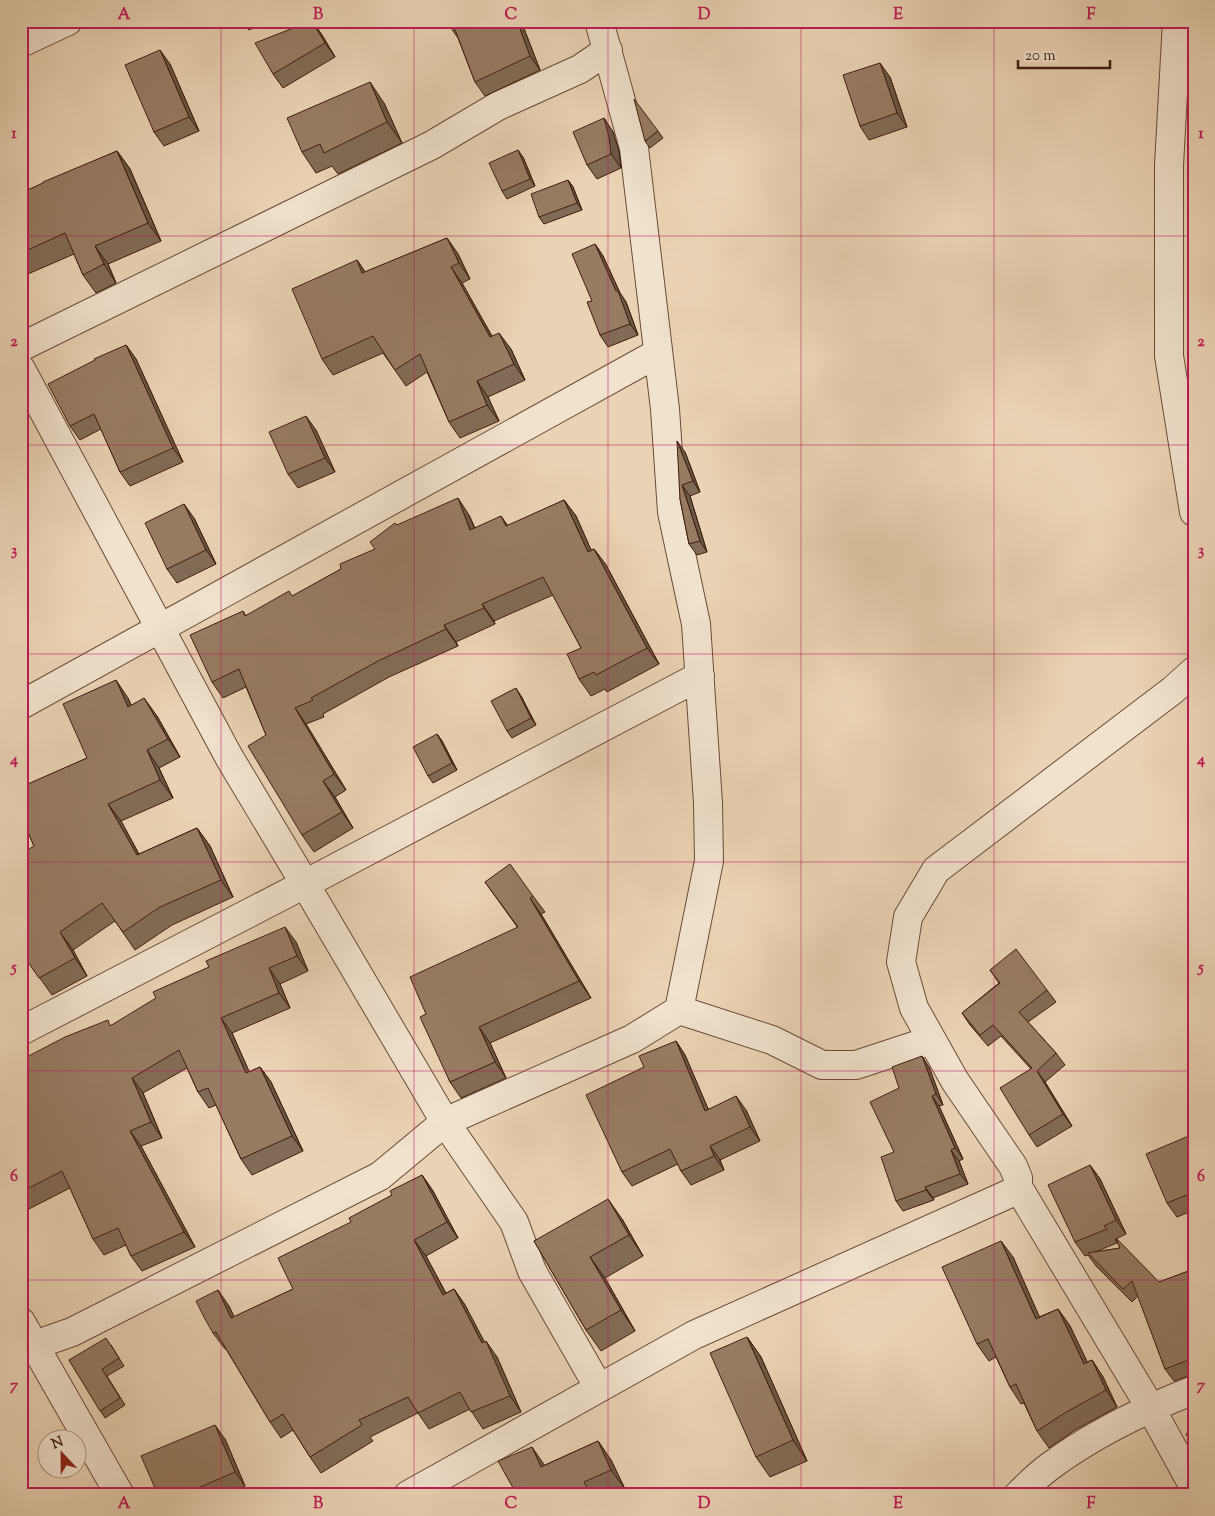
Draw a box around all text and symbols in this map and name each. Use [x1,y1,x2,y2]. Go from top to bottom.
text: A [118,4,131,27]
text: B [313,4,323,27]
text: C [505,4,518,27]
text: D [698,4,711,27]
text: E [893,4,903,27]
text: F [1087,4,1096,27]
scale bar [1018,38,1110,70]
text: 20 m [1025,46,1056,67]
text: 1 [11,123,17,146]
text: 1 [1198,123,1204,146]
text: 2 [10,331,18,354]
text: 2 [1197,331,1205,354]
text: 3 [11,540,18,563]
text: 3 [1198,540,1205,563]
text: 4 [9,749,18,772]
text: 4 [1196,749,1205,772]
text: 5 [9,957,17,980]
text: 5 [1196,957,1204,980]
text: 6 [10,1166,18,1189]
text: 6 [1197,1166,1205,1189]
text: 7 [10,1375,19,1398]
text: 7 [1197,1375,1206,1398]
north arrow [38,1428,88,1478]
text: N [49,1432,67,1455]
text: A [118,1493,131,1516]
text: B [313,1493,323,1516]
text: C [505,1493,518,1516]
text: D [698,1493,711,1516]
text: E [893,1493,903,1516]
text: F [1087,1493,1096,1516]

